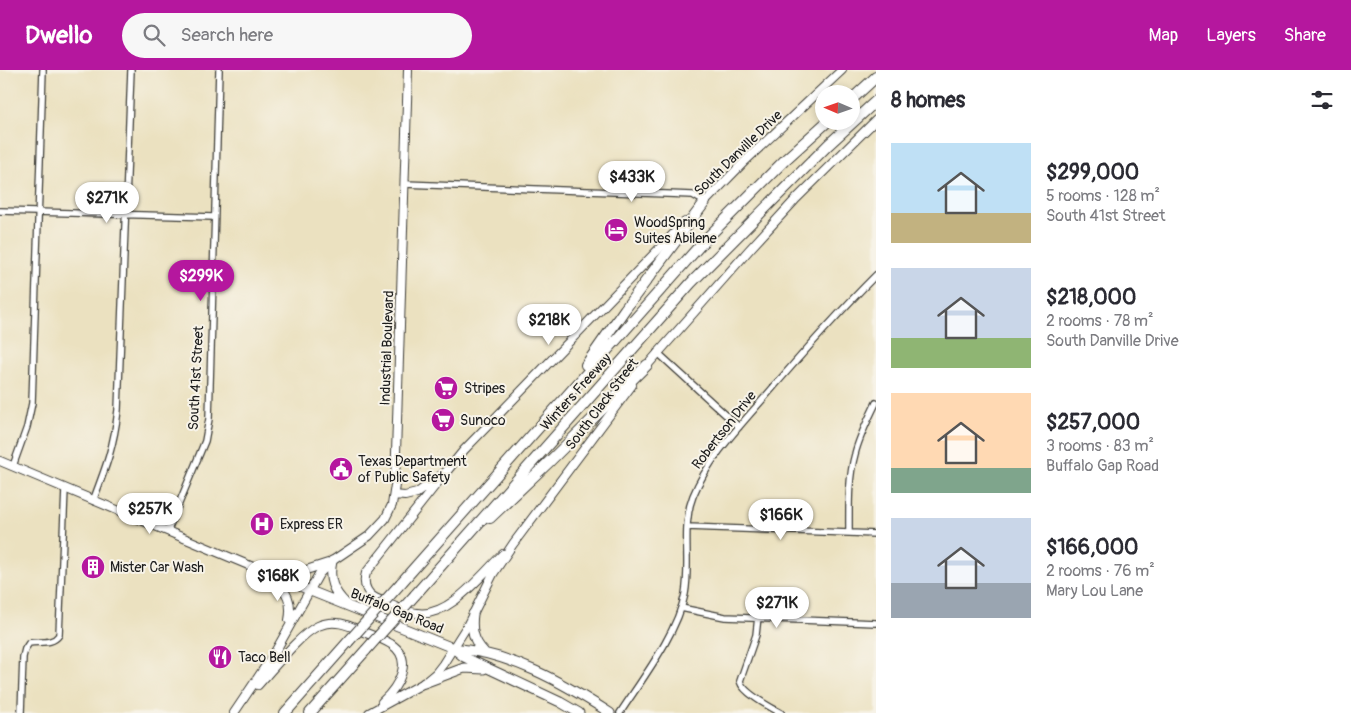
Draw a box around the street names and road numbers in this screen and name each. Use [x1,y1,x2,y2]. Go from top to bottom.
street label: South Danville Drive [690,107,786,199]
street label: Industrial Boulevard [376,290,398,406]
street label: South 41st Street [185,325,207,431]
street label: Winters Freeway [537,350,615,434]
street label: South Clack Street [562,355,642,453]
street label: Robertson Drive [688,387,760,472]
street label: Buffalo Gap Road [348,585,446,637]

